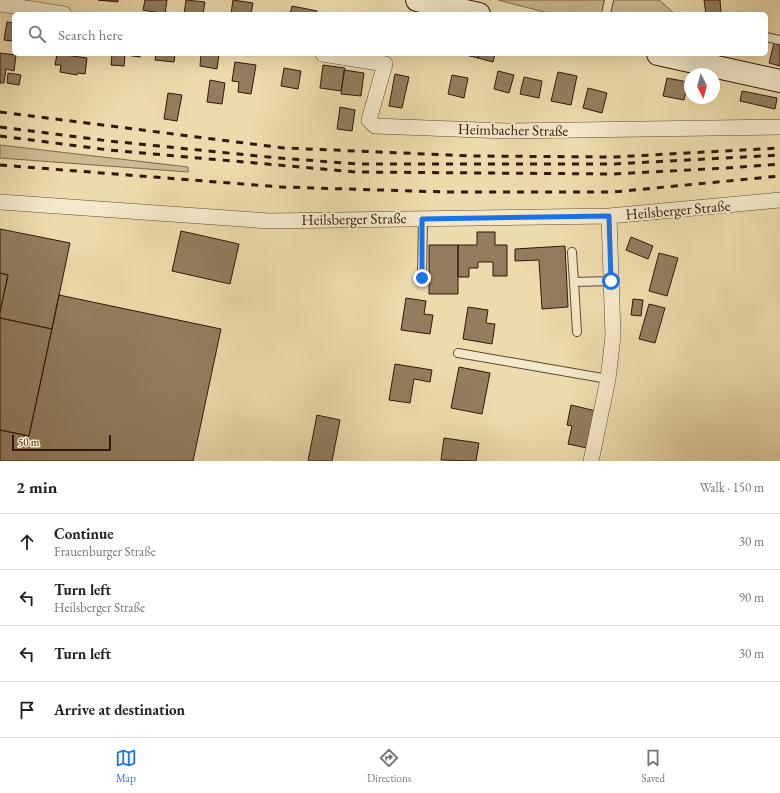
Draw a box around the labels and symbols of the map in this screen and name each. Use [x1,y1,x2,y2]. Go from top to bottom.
north arrow [684,68,720,104]
street label: Heimbacher Straße [458,119,569,140]
street label: Heilsberger Straße [625,195,731,224]
street label: Heilsberger Straße [301,208,407,229]
route end [413,269,431,287]
route start [602,272,620,290]
scale bar [12,433,111,452]

